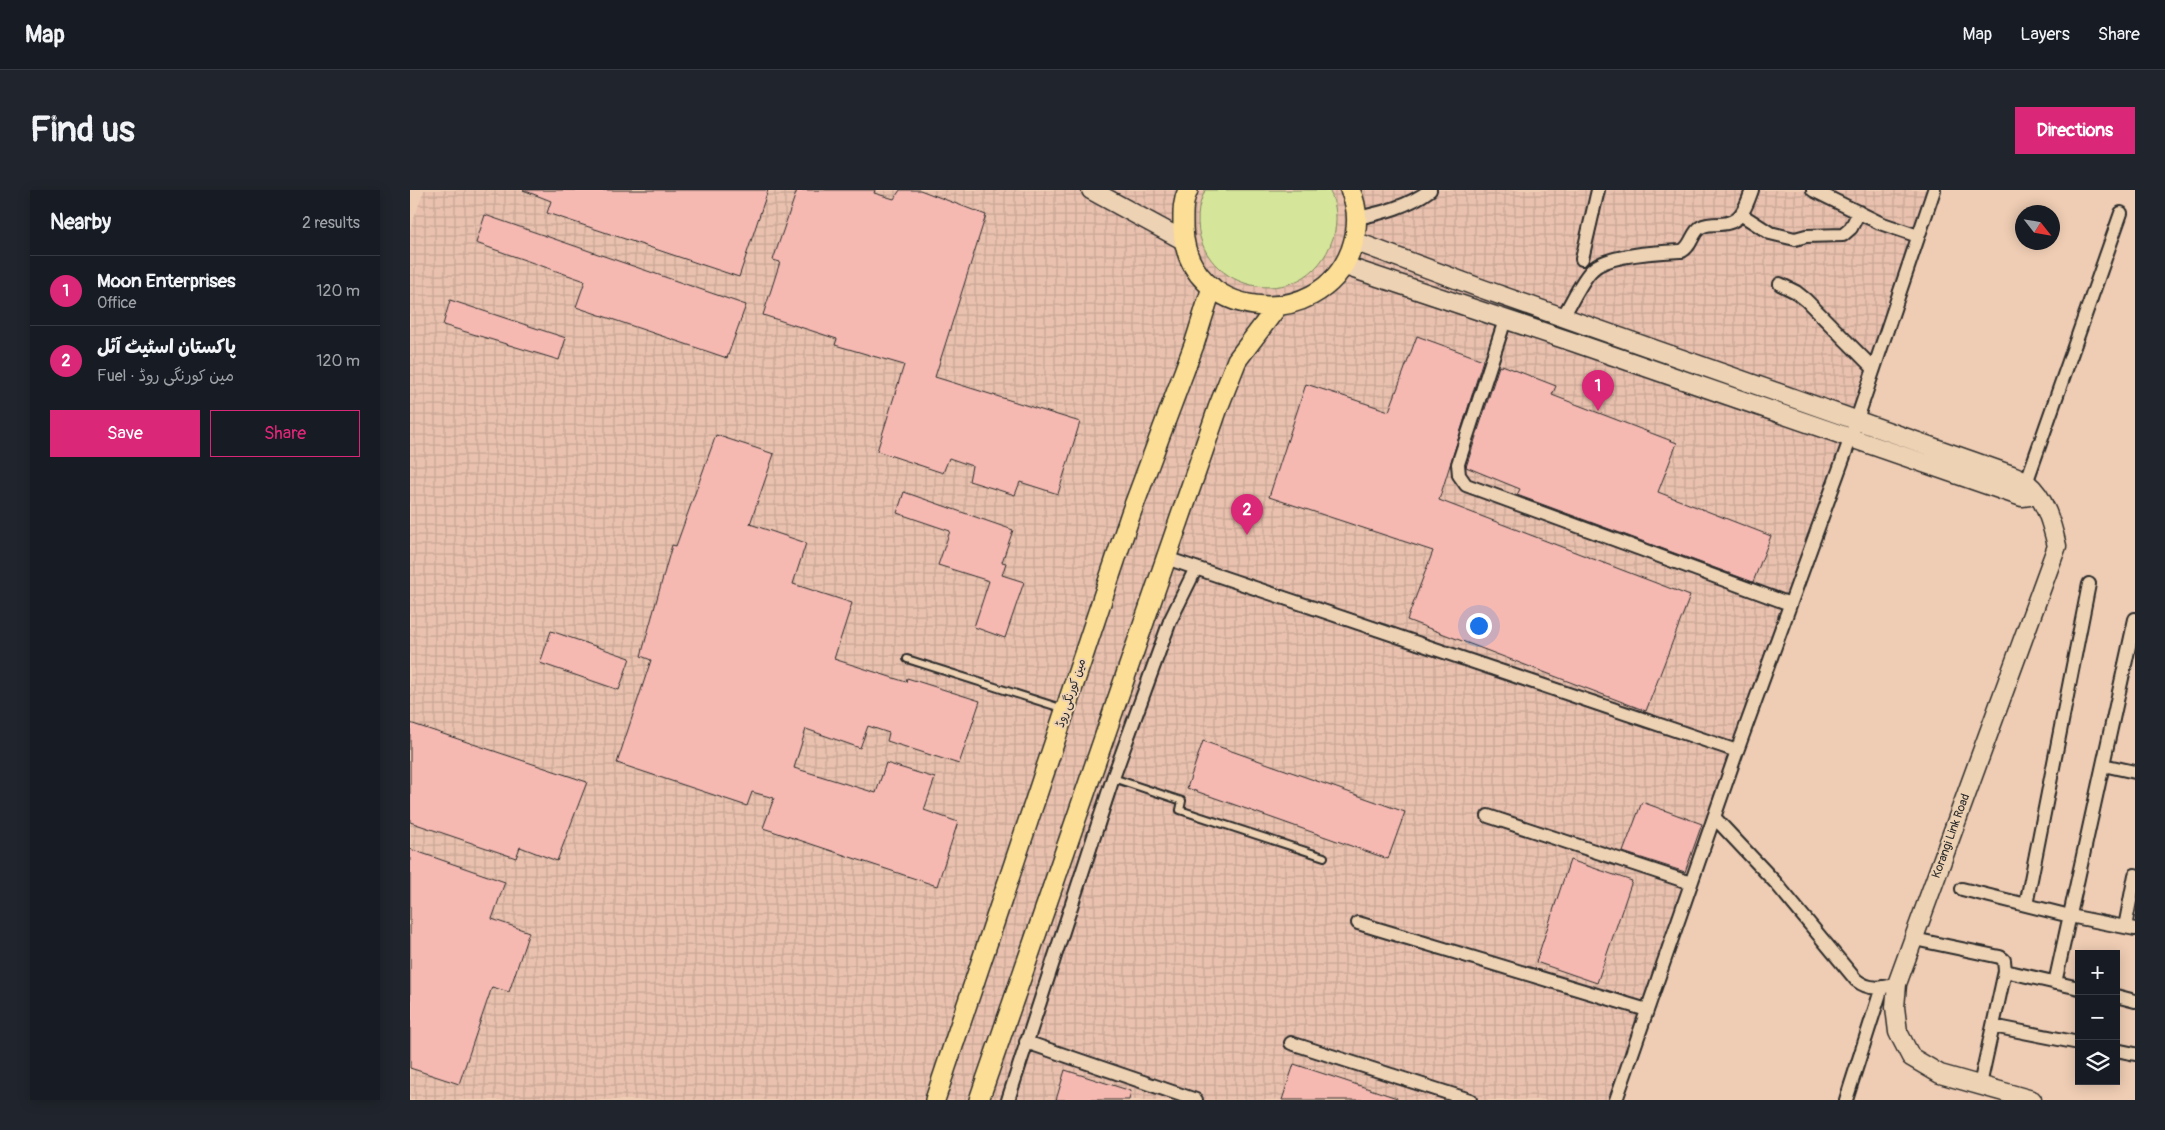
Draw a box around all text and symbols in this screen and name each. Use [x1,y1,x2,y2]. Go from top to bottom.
text: Map [25,20,65,49]
text: Map [1963,23,1992,46]
text: Layers [2020,23,2070,46]
text: Share [2098,23,2140,46]
button: Directions [2015,107,2135,154]
text: Find us [30,108,135,152]
north arrow [2015,205,2060,250]
text: Nearby [50,209,111,236]
text: 2 results [302,213,360,233]
text: Moon Enterprises [97,269,236,293]
text: 1 [63,281,69,301]
text: 120 m [316,281,360,301]
text: Office [97,293,137,313]
text: پاکستان اسٹیٹ آئل [97,335,236,359]
text: 2 [62,351,70,371]
text: 120 m [316,351,360,371]
text: Fuel · مین کورنگی روڈ [97,366,234,386]
pin: 1 [1582,370,1614,411]
button: Save [50,410,200,457]
button: Share [210,410,360,457]
pin: 2 [1231,494,1263,535]
your location [1466,613,1492,639]
street label: مین کورنگی روڈ [1053,657,1089,729]
street label: Korangi Link Road [1929,792,1973,880]
map controls [2075,950,2120,1085]
button: + [2075,950,2120,995]
button: − [2075,995,2120,1040]
button: layers [2075,1040,2120,1085]

